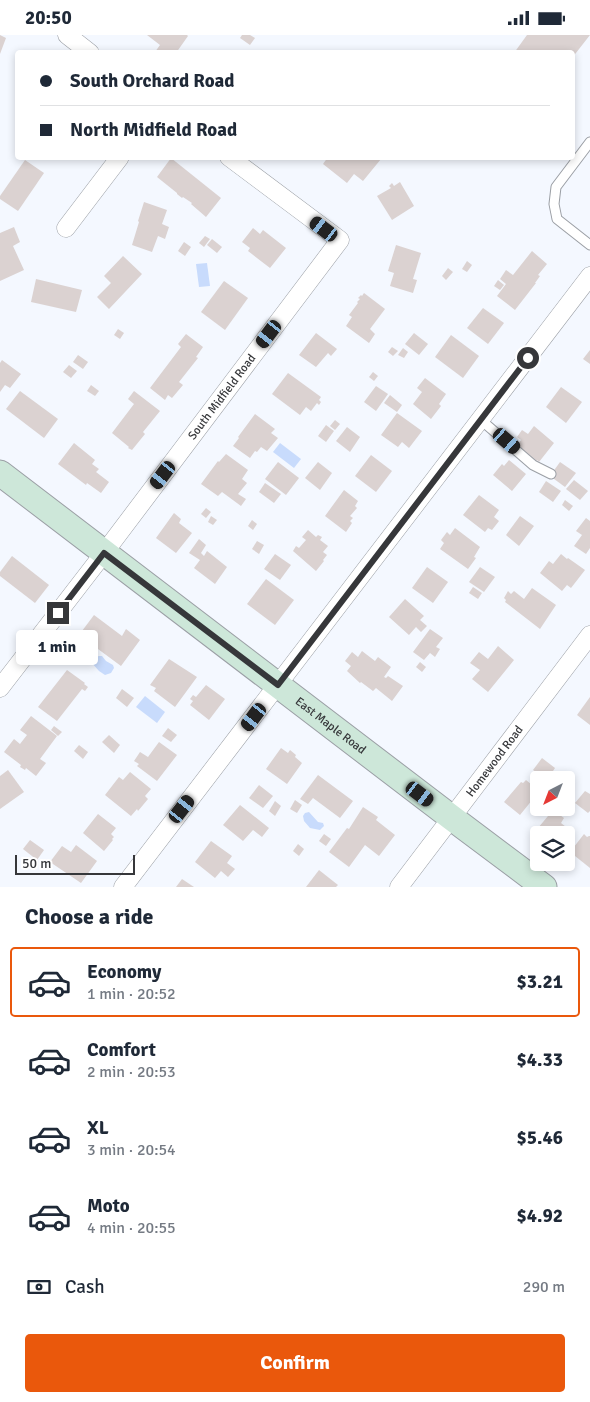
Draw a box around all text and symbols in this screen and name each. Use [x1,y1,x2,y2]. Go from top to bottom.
text: 20:50 [25,6,72,30]
text: South Orchard Road [70,69,235,93]
text: North Midfield Road [70,118,237,142]
car [307,214,340,244]
car [253,318,284,350]
route start [517,347,539,369]
street label: South Midfield Road [185,351,259,443]
car [490,425,523,457]
car [147,459,178,491]
route end [47,602,69,624]
callout: 1 min [17,631,99,665]
text: 1 min [38,637,76,657]
street label: East Maple Road [292,694,369,758]
car [238,701,269,733]
street label: Homewood Road [463,723,527,800]
north arrow [530,771,575,816]
map controls [530,771,575,871]
car [403,779,436,809]
car [166,793,197,825]
button: layers [530,826,575,871]
scale bar [15,852,135,875]
text: 50 m [22,855,51,872]
text: Choose a ride [25,903,153,930]
icon: car [27,960,72,1005]
text: Economy [87,960,161,984]
text: $3.21 [517,970,563,994]
text: 1 min · 20:52 [87,984,176,1004]
icon: car [27,1038,72,1083]
text: Comfort [87,1038,156,1062]
text: $4.33 [517,1048,563,1072]
text: 2 min · 20:53 [87,1062,176,1082]
icon: car [27,1116,72,1161]
text: XL [87,1116,109,1140]
text: $5.46 [517,1126,563,1150]
text: 3 min · 20:54 [87,1140,176,1160]
icon: car [27,1194,72,1239]
text: Moto [87,1194,130,1218]
text: $4.92 [517,1204,563,1228]
text: 4 min · 20:55 [87,1218,176,1238]
icon: cash [25,1273,53,1301]
text: Cash [65,1275,105,1299]
text: 290 m [523,1277,565,1297]
button: Confirm [25,1334,565,1392]

